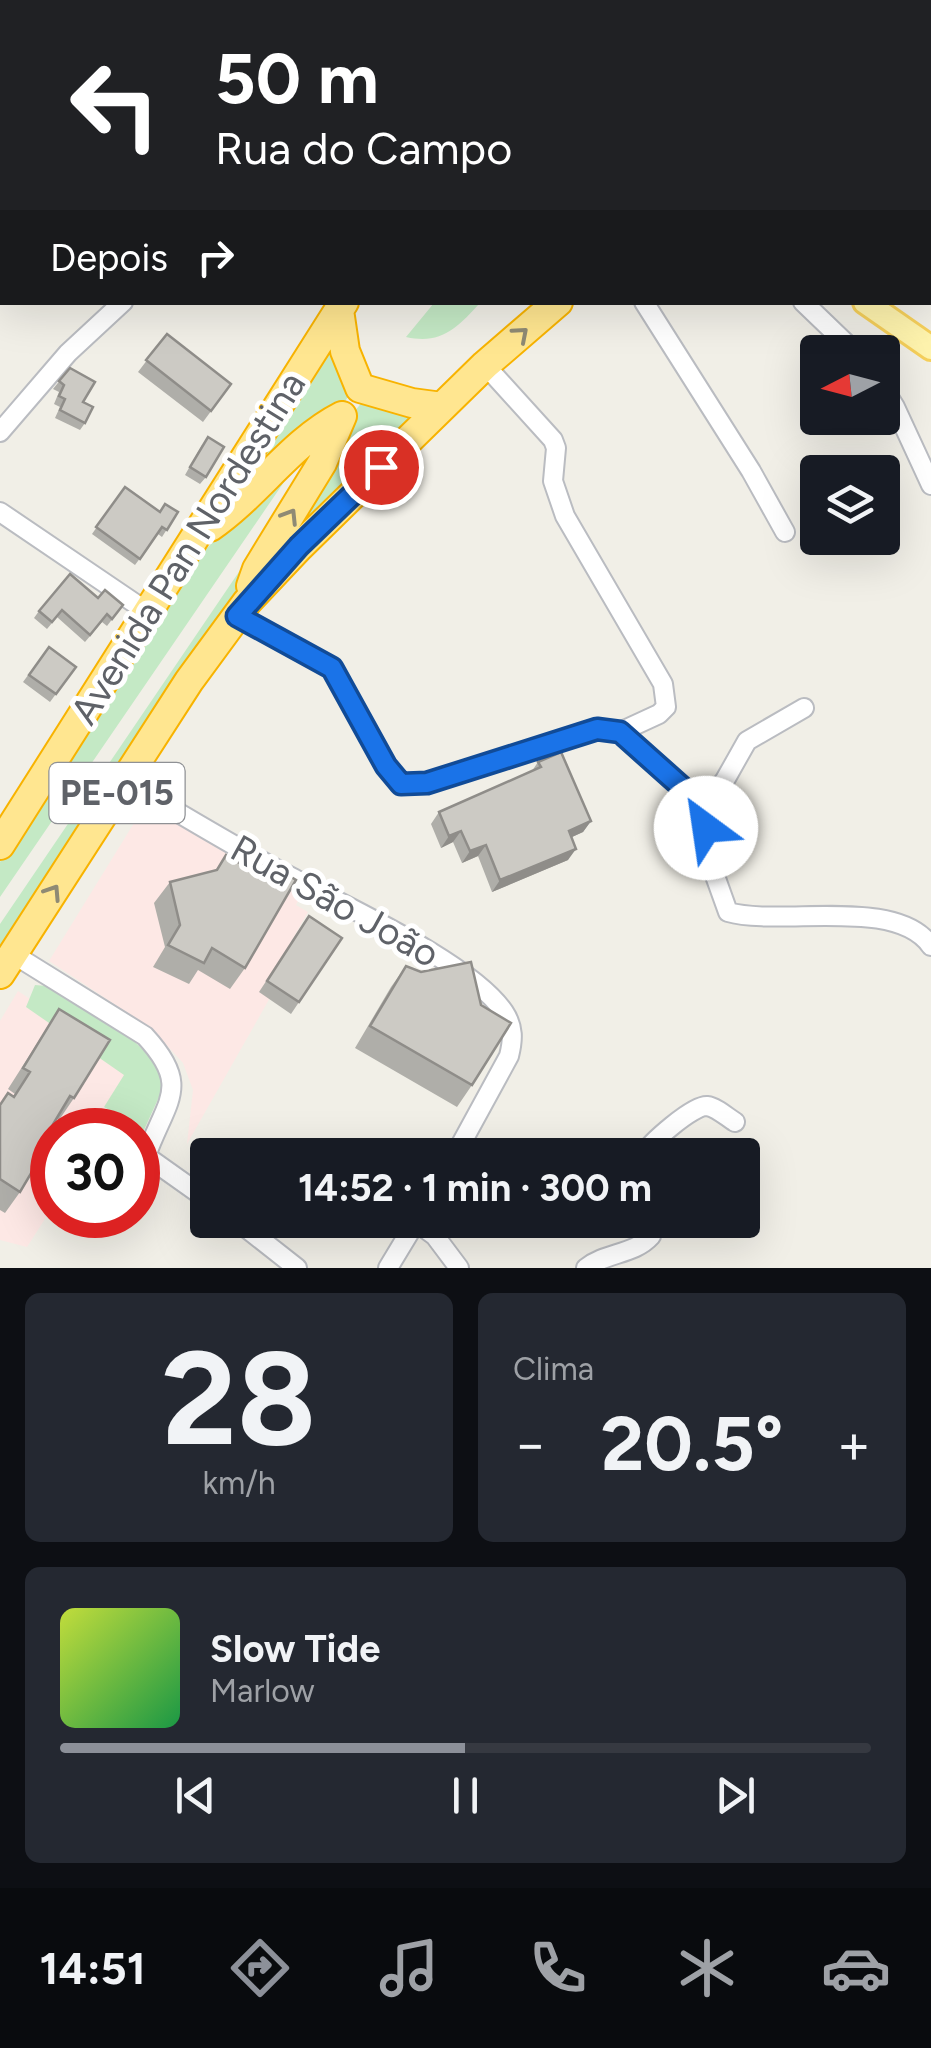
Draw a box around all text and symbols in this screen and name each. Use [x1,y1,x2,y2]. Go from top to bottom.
text: 50 m [215,36,379,121]
icon: left [50,40,180,170]
text: Rua do Campo [215,121,512,175]
icon: right [188,230,243,285]
text: Depois [50,235,168,281]
one-way arrow [510,327,528,345]
north arrow [800,335,900,435]
map controls [800,335,900,555]
street label: Avenida Pan Nordestina [61,363,315,733]
pin [339,425,424,510]
icon: arrive [354,440,409,495]
button: layers [800,455,900,555]
one-way arrow [278,508,297,526]
road number: PE-015 [49,763,184,823]
position arrow [654,776,758,880]
street label: Rua São João [223,825,447,977]
one-way arrow [40,885,59,903]
speed limit sign: 30 [30,1108,160,1238]
text: 14:52 · 1 min · 300 m [298,1165,652,1211]
text: 28 [162,1321,316,1477]
text: Clima [513,1350,594,1388]
text: 20.5° [601,1399,783,1489]
text: − [513,1411,547,1477]
text: + [837,1411,871,1477]
text: km/h [202,1464,276,1502]
text: Slow Tide [210,1626,380,1672]
text: Marlow [210,1672,314,1710]
icon: previous [168,1768,223,1823]
icon: pause [438,1768,493,1823]
icon: next [708,1768,763,1823]
icon: directions [225,1933,295,2003]
icon: music [374,1933,444,2003]
icon: phone [523,1933,593,2003]
icon: climate [672,1933,742,2003]
icon: car [821,1933,891,2003]
text: 14:51 [40,1941,146,1995]

